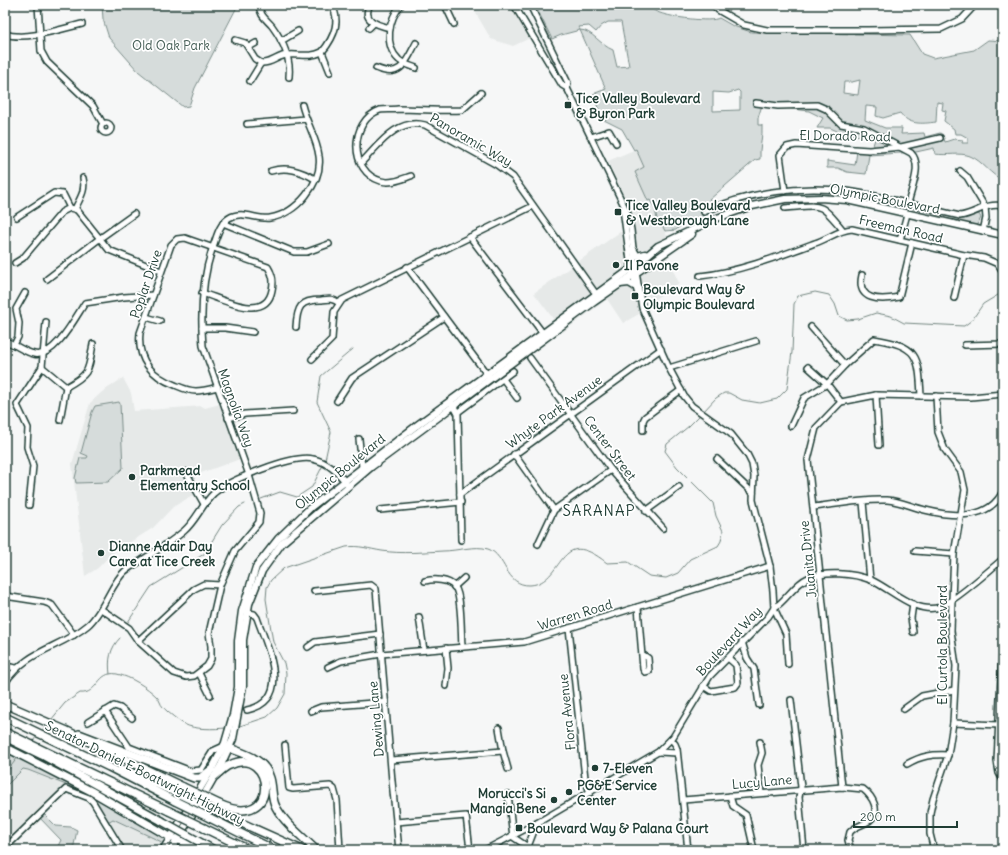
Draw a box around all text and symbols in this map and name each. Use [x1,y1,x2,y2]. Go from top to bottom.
park label: Old Oak Park [132,37,210,54]
place label: Tice Valley Boulevard & Byron Park [576,90,701,122]
marker: Tice Valley Boulevard & Byron Park [563,100,573,110]
street label: Panoramic Way [427,110,515,170]
street label: El Dorado Road [799,127,891,145]
street label: Olympic Boulevard [829,180,942,218]
place label: Tice Valley Boulevard & Westborough Lane [626,197,751,229]
marker: Tice Valley Boulevard & Westborough Lane [613,207,623,217]
street label: Freeman Road [857,211,945,247]
street label: Poplar Drive [126,247,166,321]
place label: Il Pavone [624,257,679,274]
marker: Il Pavone [611,260,621,270]
place label: Boulevard Way & Olympic Boulevard [643,281,755,313]
marker: Boulevard Way & Olympic Boulevard [630,291,640,301]
street label: Magnolia Way [214,366,258,450]
street label: Whyte Park Avenue [503,371,605,453]
street label: Center Street [580,412,640,484]
street label: Olympic Boulevard [291,430,389,514]
place label: Parkmead Elementary School [140,462,250,494]
marker: Parkmead Elementary School [127,472,137,482]
district label: SARANAP [562,501,636,520]
street label: Juanita Drive [795,520,821,598]
place label: Dianne Adair Day Care at Tice Creek [109,538,215,570]
marker: Dianne Adair Day Care at Tice Creek [96,548,106,558]
street label: El Curtola Boulevard [934,585,951,705]
street label: Warren Road [536,595,615,634]
street label: Boulevard Way [692,603,766,679]
street label: Flora Avenue [555,673,579,751]
street label: Dewing Lane [364,680,388,758]
street label: Senator Daniel E Boatwright Highway [42,717,248,829]
place label: 7-Eleven [603,760,653,777]
marker: 7-Eleven [590,763,600,773]
street label: Lucy Lane [731,771,793,793]
place label: PG&E Service Center [577,777,657,809]
place label: Morucci's Si Mangia Bene [470,785,546,817]
marker: PG&E Service Center [564,787,574,797]
marker: Morucci's Si Mangia Bene [549,795,559,805]
scale bar [854,803,957,829]
text: 200 m [860,809,896,824]
place label: Boulevard Way & Palana Court [527,820,709,837]
marker: Boulevard Way & Palana Court [514,823,524,833]

